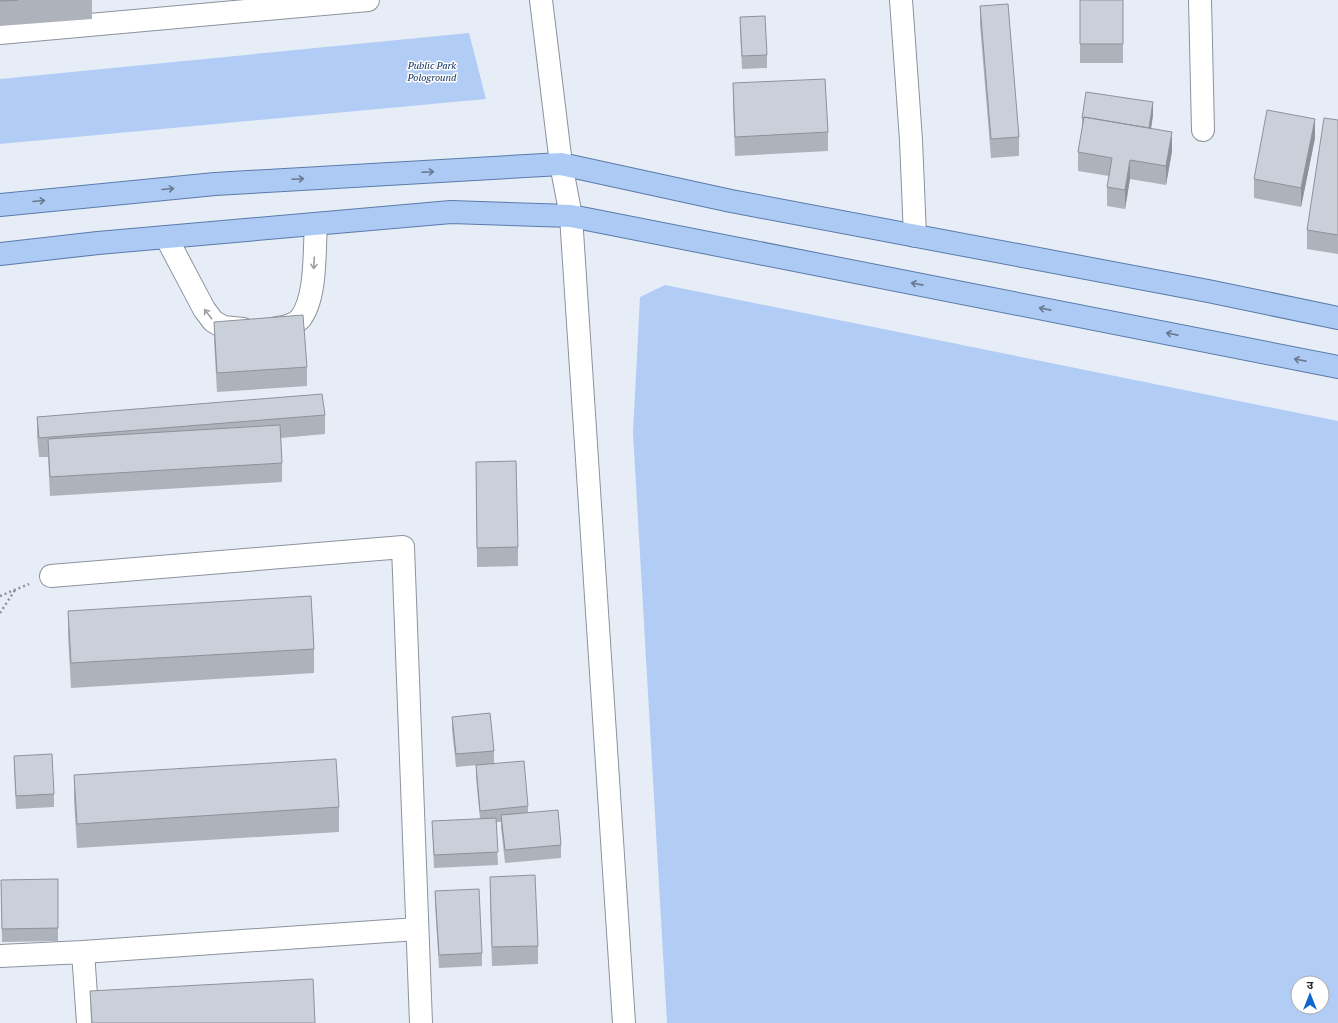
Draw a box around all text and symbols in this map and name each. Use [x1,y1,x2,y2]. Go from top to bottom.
park label: Public Park Pologround [407,59,457,84]
one-way arrow [421,168,434,175]
one-way arrow [291,176,304,183]
one-way arrow [161,185,174,193]
one-way arrow [32,198,45,205]
one-way arrow [310,256,317,269]
one-way arrow [911,280,924,288]
one-way arrow [1039,305,1052,313]
one-way arrow [204,309,212,320]
one-way arrow [1166,330,1179,338]
one-way arrow [1294,355,1307,363]
north arrow [1290,975,1330,1015]
text: उ [1307,978,1314,992]

